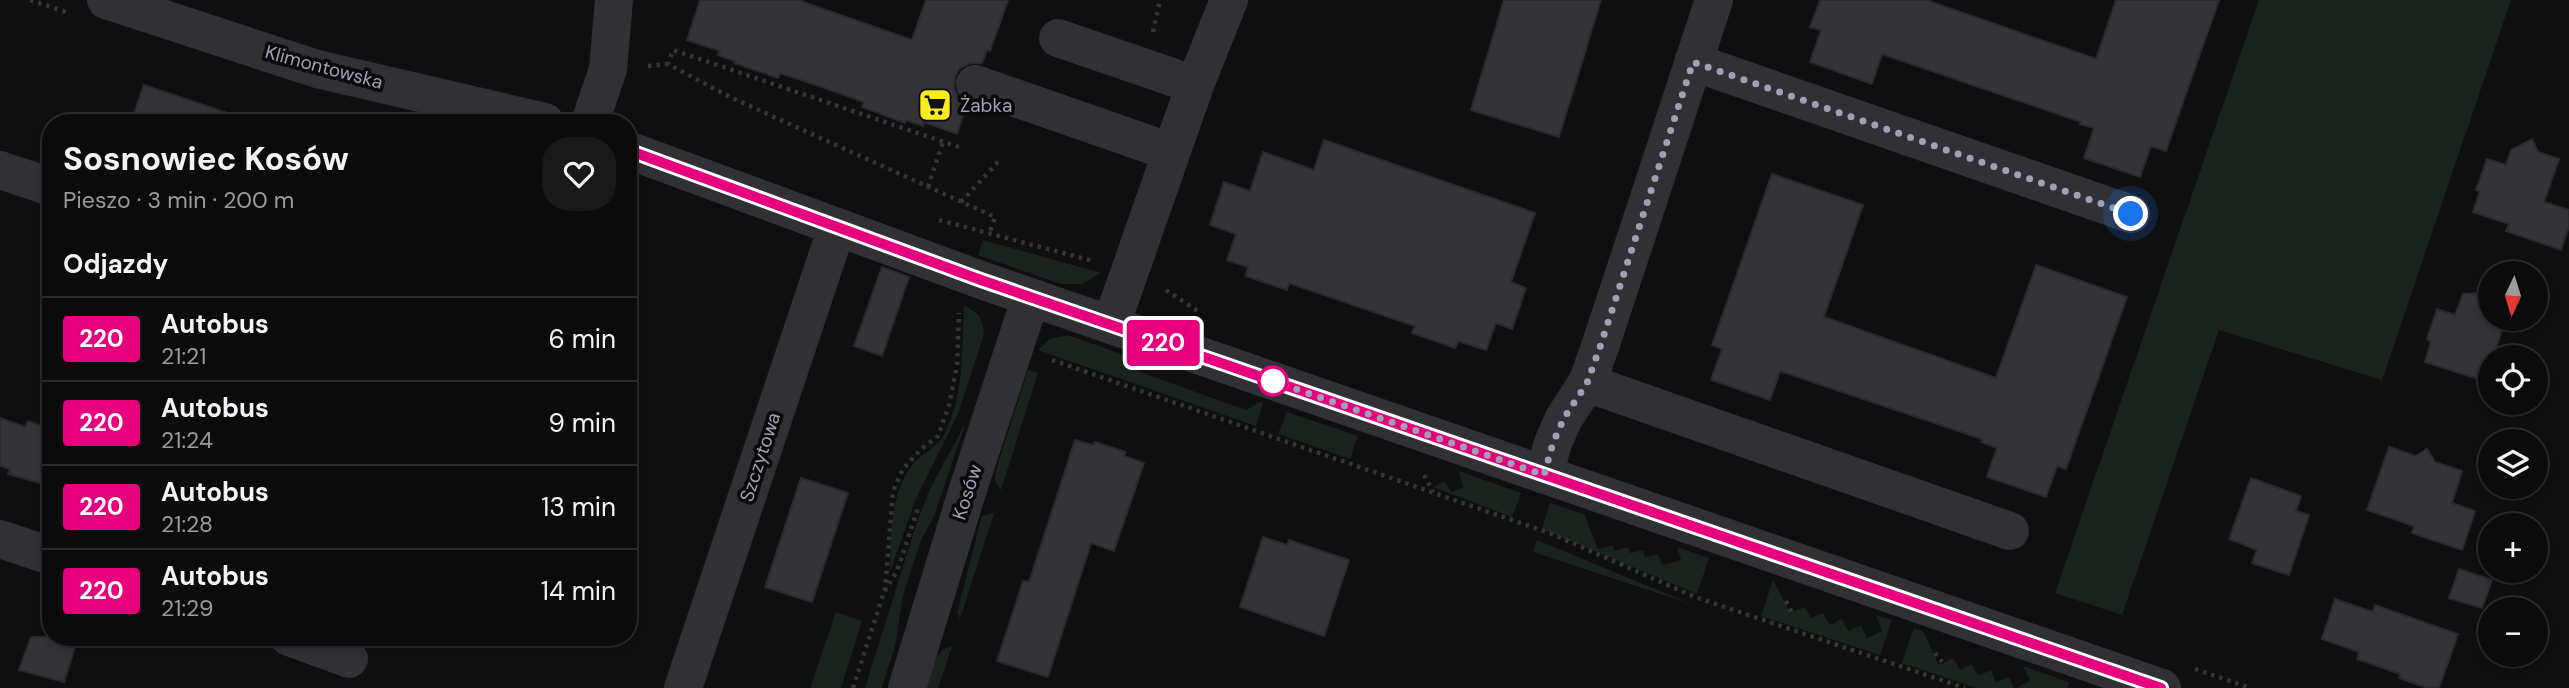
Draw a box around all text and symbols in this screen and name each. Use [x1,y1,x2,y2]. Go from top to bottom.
street label: Klimontowska [262,39,386,95]
supermarket icon: Żabka [916,86,954,124]
place label: Żabka [960,93,1012,118]
text: Sosnowiec Kosów [63,137,349,180]
button: heart [542,137,616,211]
text: Pieszo · 3 min · 200 m [63,185,294,215]
your location [2113,196,2148,231]
text: Odjazdy [63,247,168,281]
north arrow [2478,261,2548,331]
map controls [2478,261,2548,667]
text: Autobus [161,307,269,341]
line badge: 220 [1123,320,1203,366]
text: 6 min [548,322,616,356]
text: 220 [79,323,124,354]
text: 220 [1141,327,1185,358]
text: 21:21 [161,341,207,371]
button: locate [2478,345,2548,415]
unlabelled marker [1258,366,1288,396]
text: Autobus [161,391,269,425]
text: 9 min [548,406,616,440]
text: 220 [79,407,124,438]
street label: Szczytowa [734,409,786,505]
text: 21:24 [161,425,213,455]
button: layers [2478,429,2548,499]
street label: Kosów [946,461,988,523]
text: Autobus [161,475,269,509]
text: 13 min [541,490,616,524]
text: 220 [79,491,124,522]
text: 21:28 [161,509,213,539]
button: + [2478,513,2548,583]
text: Autobus [161,559,269,593]
text: 14 min [541,574,616,608]
text: 220 [79,575,124,606]
text: 21:29 [161,593,214,623]
button: − [2478,597,2548,667]

